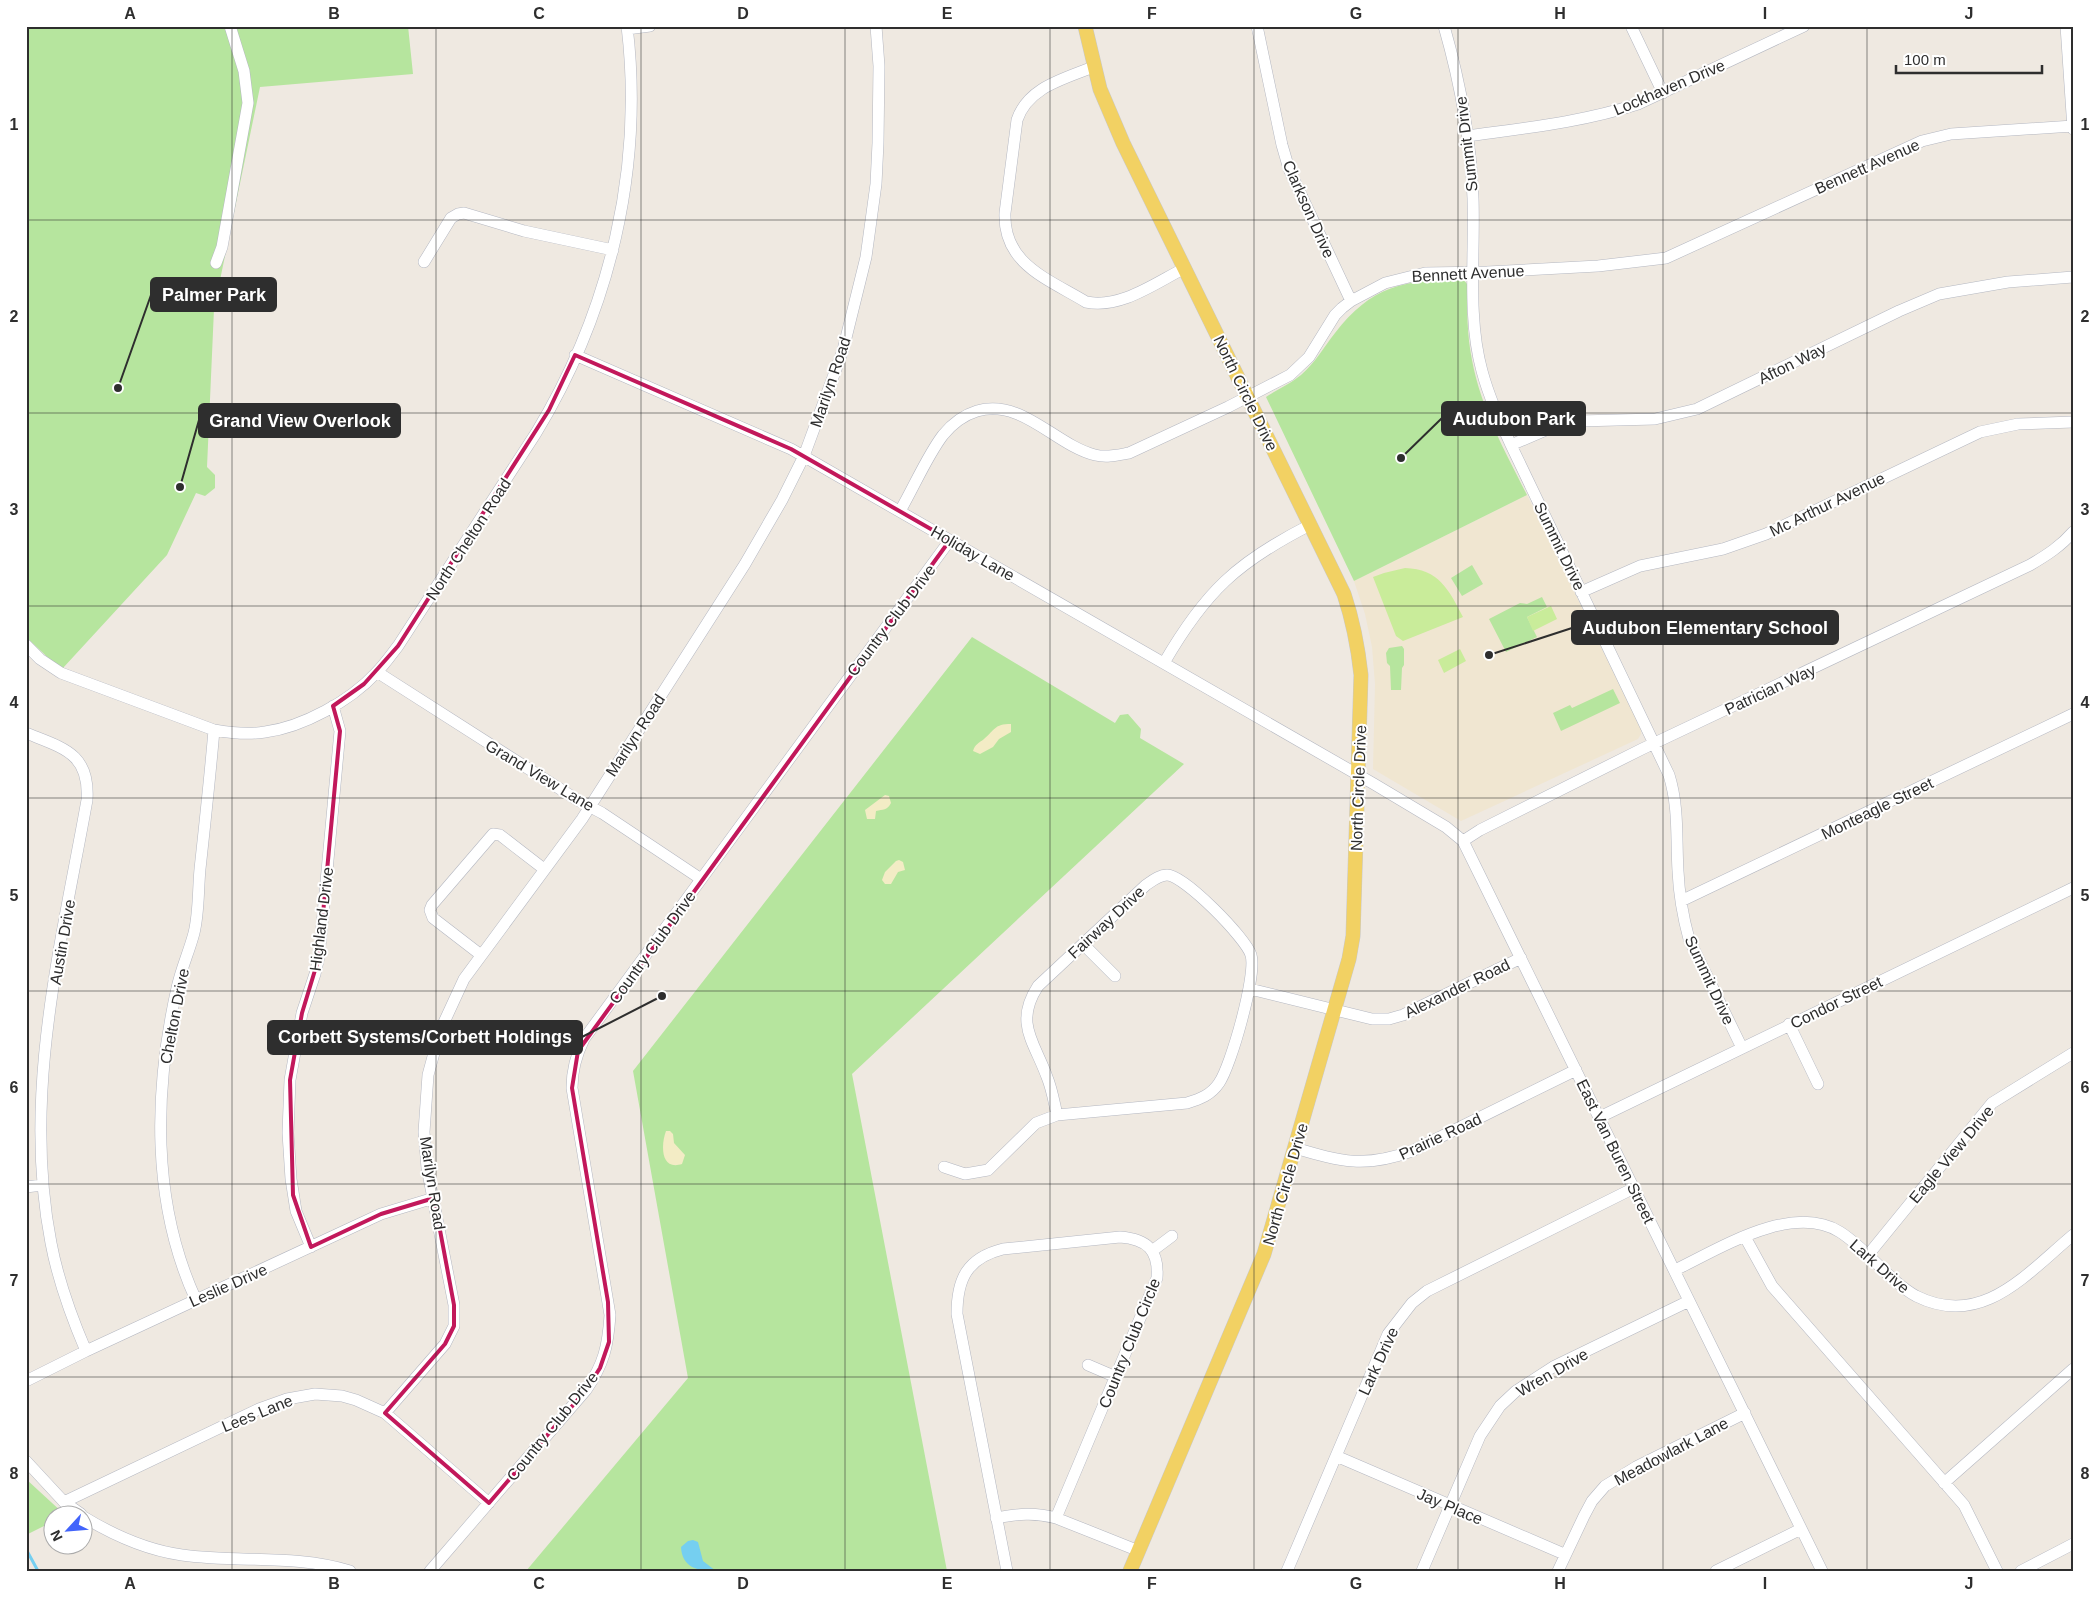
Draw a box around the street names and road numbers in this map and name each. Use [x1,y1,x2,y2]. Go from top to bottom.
street label: Lockhaven Drive [1611,56,1727,119]
street label: Summit Drive [1452,95,1481,193]
street label: Bennett Avenue [1812,136,1922,197]
street label: Clarkson Drive [1279,158,1338,261]
street label: Bennett Avenue [1411,262,1525,285]
street label: North Circle Drive [1210,333,1281,454]
street label: Marilyn Road [807,335,854,429]
street label: Afton Way [1756,340,1829,387]
street label: Mc Arthur Avenue [1767,469,1888,540]
street label: North Chelton Road [423,475,514,603]
street label: Summit Drive [1531,499,1588,593]
street label: Holiday Lane [928,523,1018,584]
street label: Country Club Drive [844,561,939,679]
street label: Patrician Way [1722,661,1818,718]
street label: Marilyn Road [603,691,668,779]
street label: North Circle Drive [1348,725,1369,851]
street label: Grand View Lane [483,736,597,815]
street label: Monteagle Street [1819,774,1936,843]
street label: Highland Drive [307,866,336,972]
street label: Fairway Drive [1065,883,1148,962]
street label: Country Club Drive [606,888,699,1007]
street label: Austin Drive [47,898,78,986]
street label: Summit Drive [1682,933,1738,1027]
street label: Alexander Road [1402,956,1513,1021]
street label: Chelton Drive [157,967,192,1065]
street label: Condor Street [1788,973,1885,1032]
street label: East Van Buren Street [1573,1076,1658,1226]
street label: Eagle View Drive [1906,1102,1997,1206]
street label: Prairie Road [1396,1110,1484,1163]
street label: North Circle Drive [1260,1121,1311,1247]
street label: Marilyn Road [417,1135,448,1231]
street label: Lark Drive [1847,1236,1913,1297]
street label: Leslie Drive [187,1261,270,1310]
street label: Country Club Circle [1096,1276,1163,1411]
street label: Lark Drive [1355,1324,1402,1398]
street label: Wren Drive [1513,1345,1591,1400]
street label: Country Club Drive [503,1368,602,1484]
street label: Lees Lane [219,1392,295,1435]
street label: Meadowlark Lane [1611,1414,1731,1489]
street label: Jay Place [1415,1485,1485,1528]

